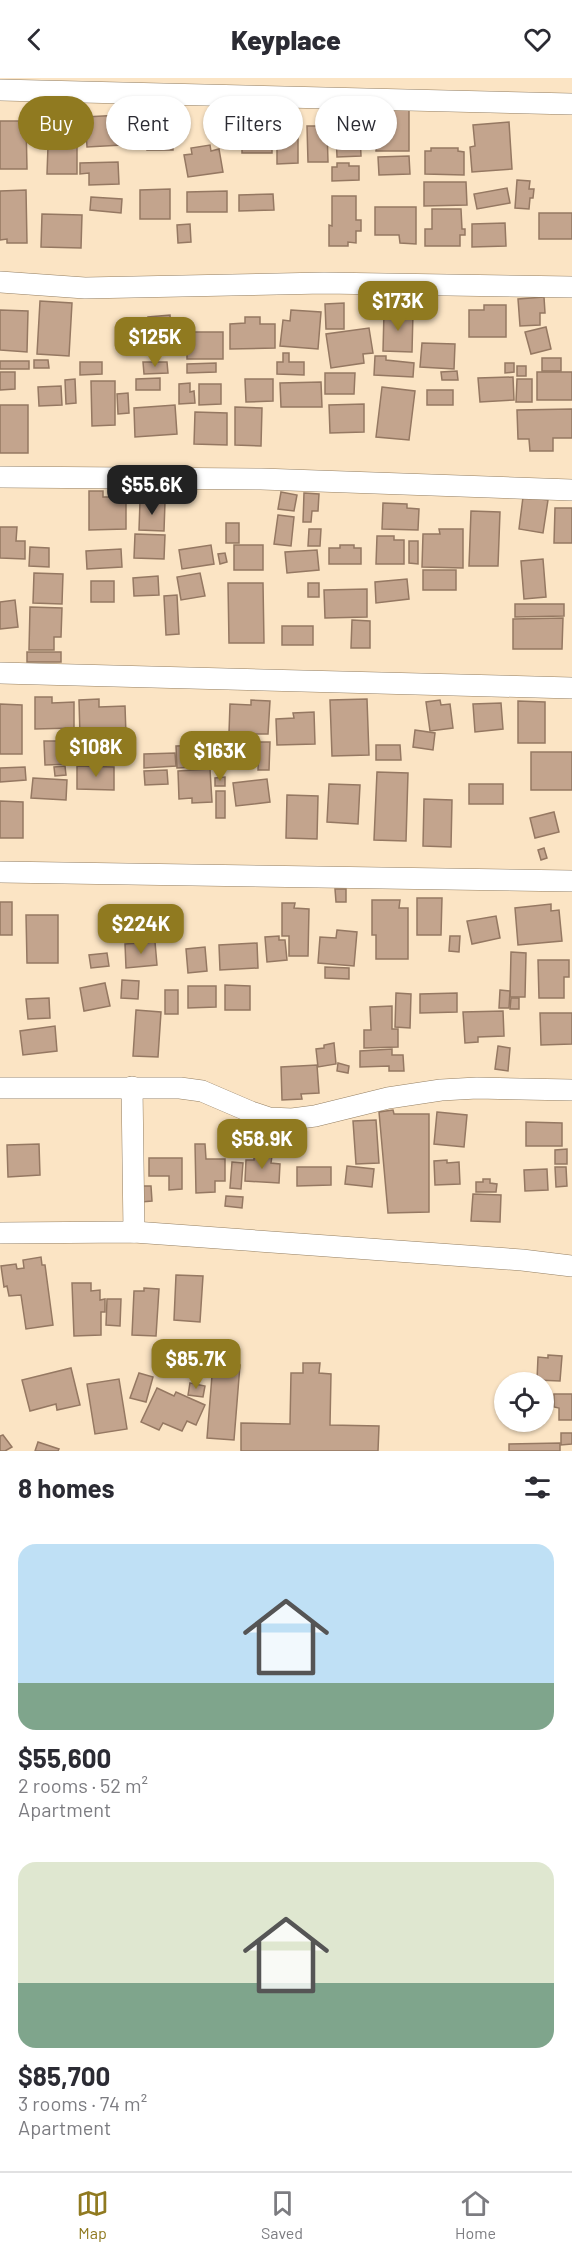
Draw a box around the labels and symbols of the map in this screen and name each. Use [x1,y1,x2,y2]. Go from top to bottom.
pin: $173K [356,281,440,332]
pin: $125K [113,317,197,368]
pin: $55.6K [103,465,201,516]
pin: $108K [54,727,138,778]
pin: $163K [178,731,262,782]
pin: $224K [99,904,183,955]
pin: $58.9K [213,1119,311,1170]
pin: $85.7K [147,1339,245,1390]

